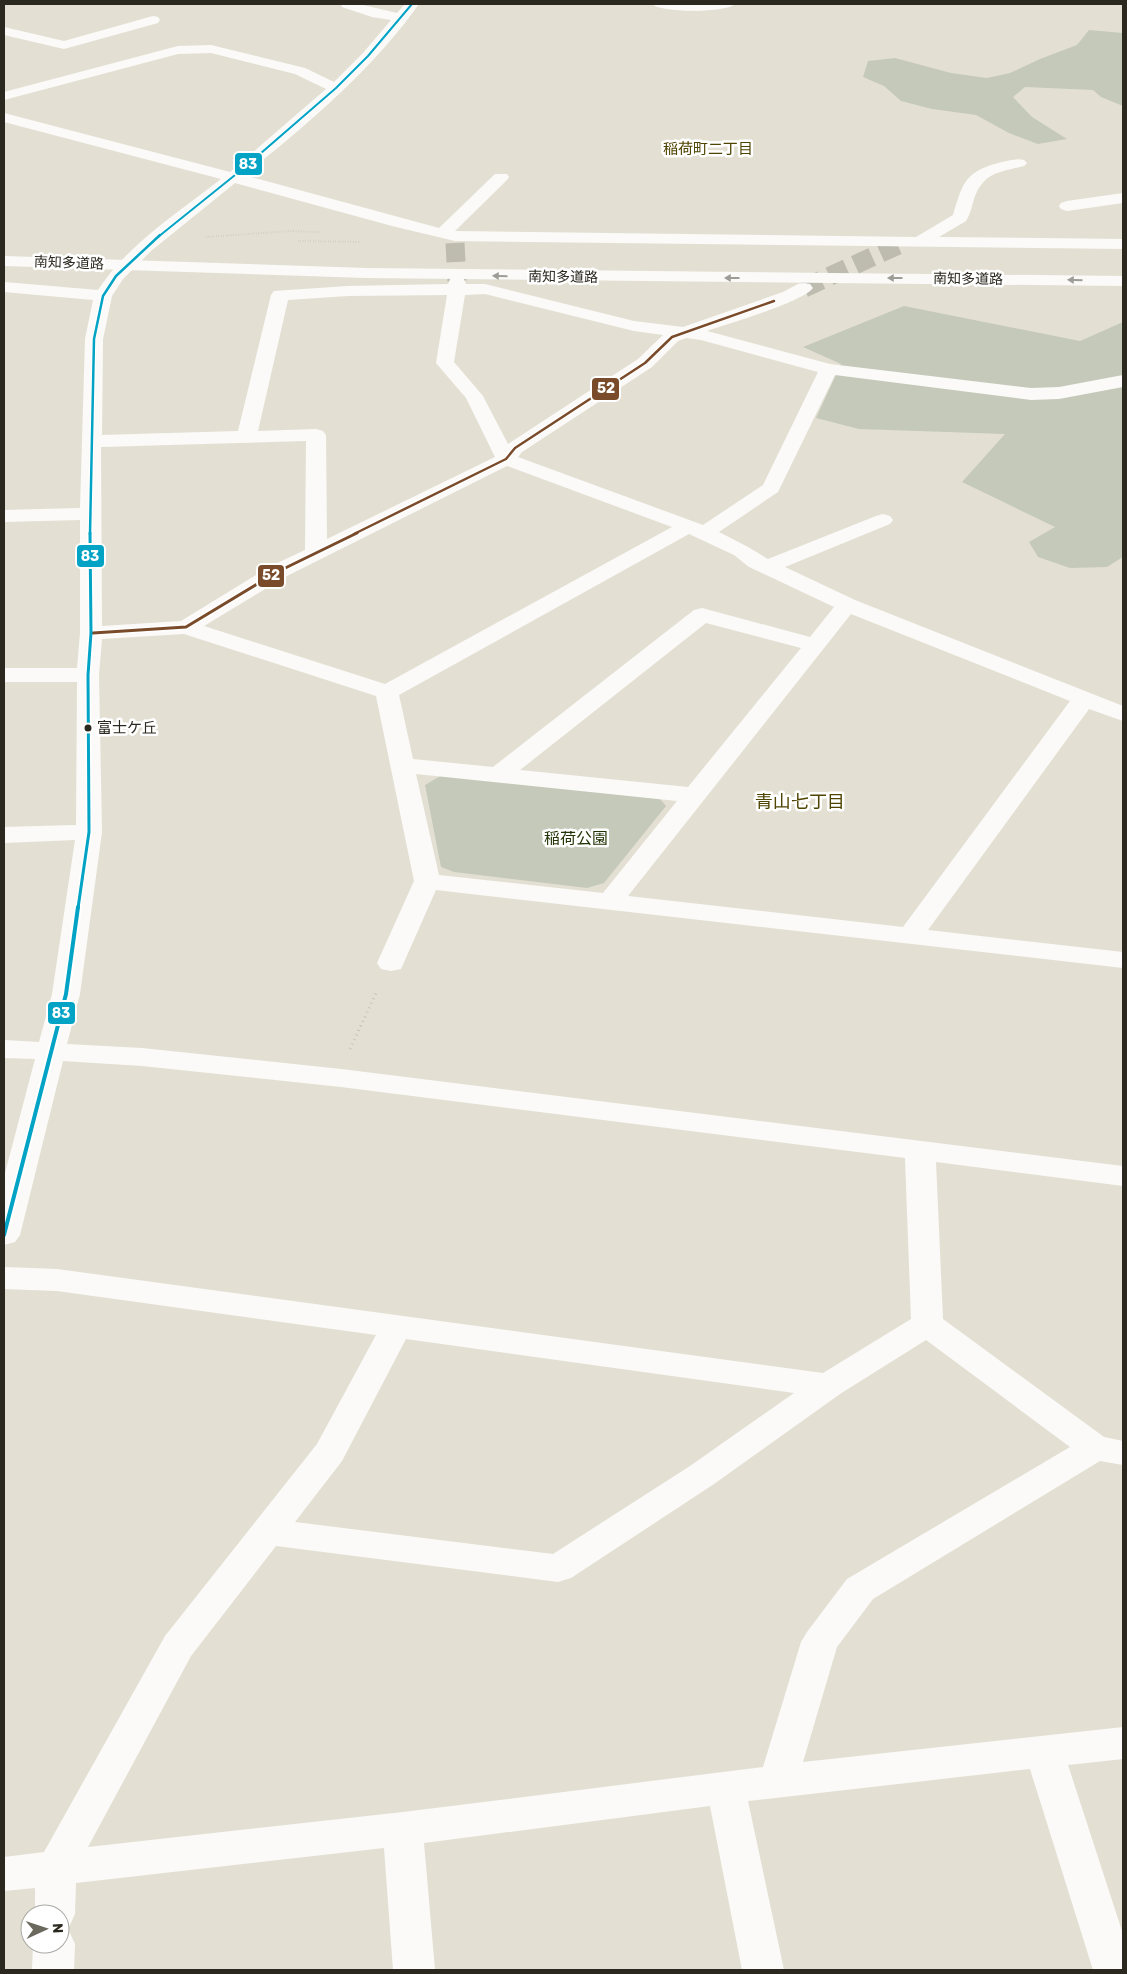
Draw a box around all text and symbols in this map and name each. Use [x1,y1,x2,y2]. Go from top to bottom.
district label: 稲荷町二丁目 [663,140,753,158]
line badge: 83 [234,152,263,176]
text: 83 [239,156,257,173]
street label: 南知多道路 [34,253,104,273]
street label: 南知多道路 [528,268,598,286]
street label: 南知多道路 [933,270,1003,288]
one-way arrow [491,271,507,279]
one-way arrow [724,274,740,282]
one-way arrow [886,274,902,282]
one-way arrow [1066,276,1082,284]
line badge: 52 [591,377,620,401]
text: 52 [597,380,615,397]
line badge: 83 [76,544,105,568]
text: 83 [81,548,99,565]
line badge: 52 [257,564,285,588]
text: 52 [262,567,280,584]
place label: 富士ケ丘 [97,719,157,737]
marker: 富士ケ丘 [83,723,93,733]
district label: 青山七丁目 [755,791,845,813]
park label: 稲荷公園 [544,829,608,848]
line badge: 83 [47,1001,76,1025]
text: 83 [52,1005,70,1022]
north arrow [20,1904,70,1954]
text: N [49,1923,66,1934]

